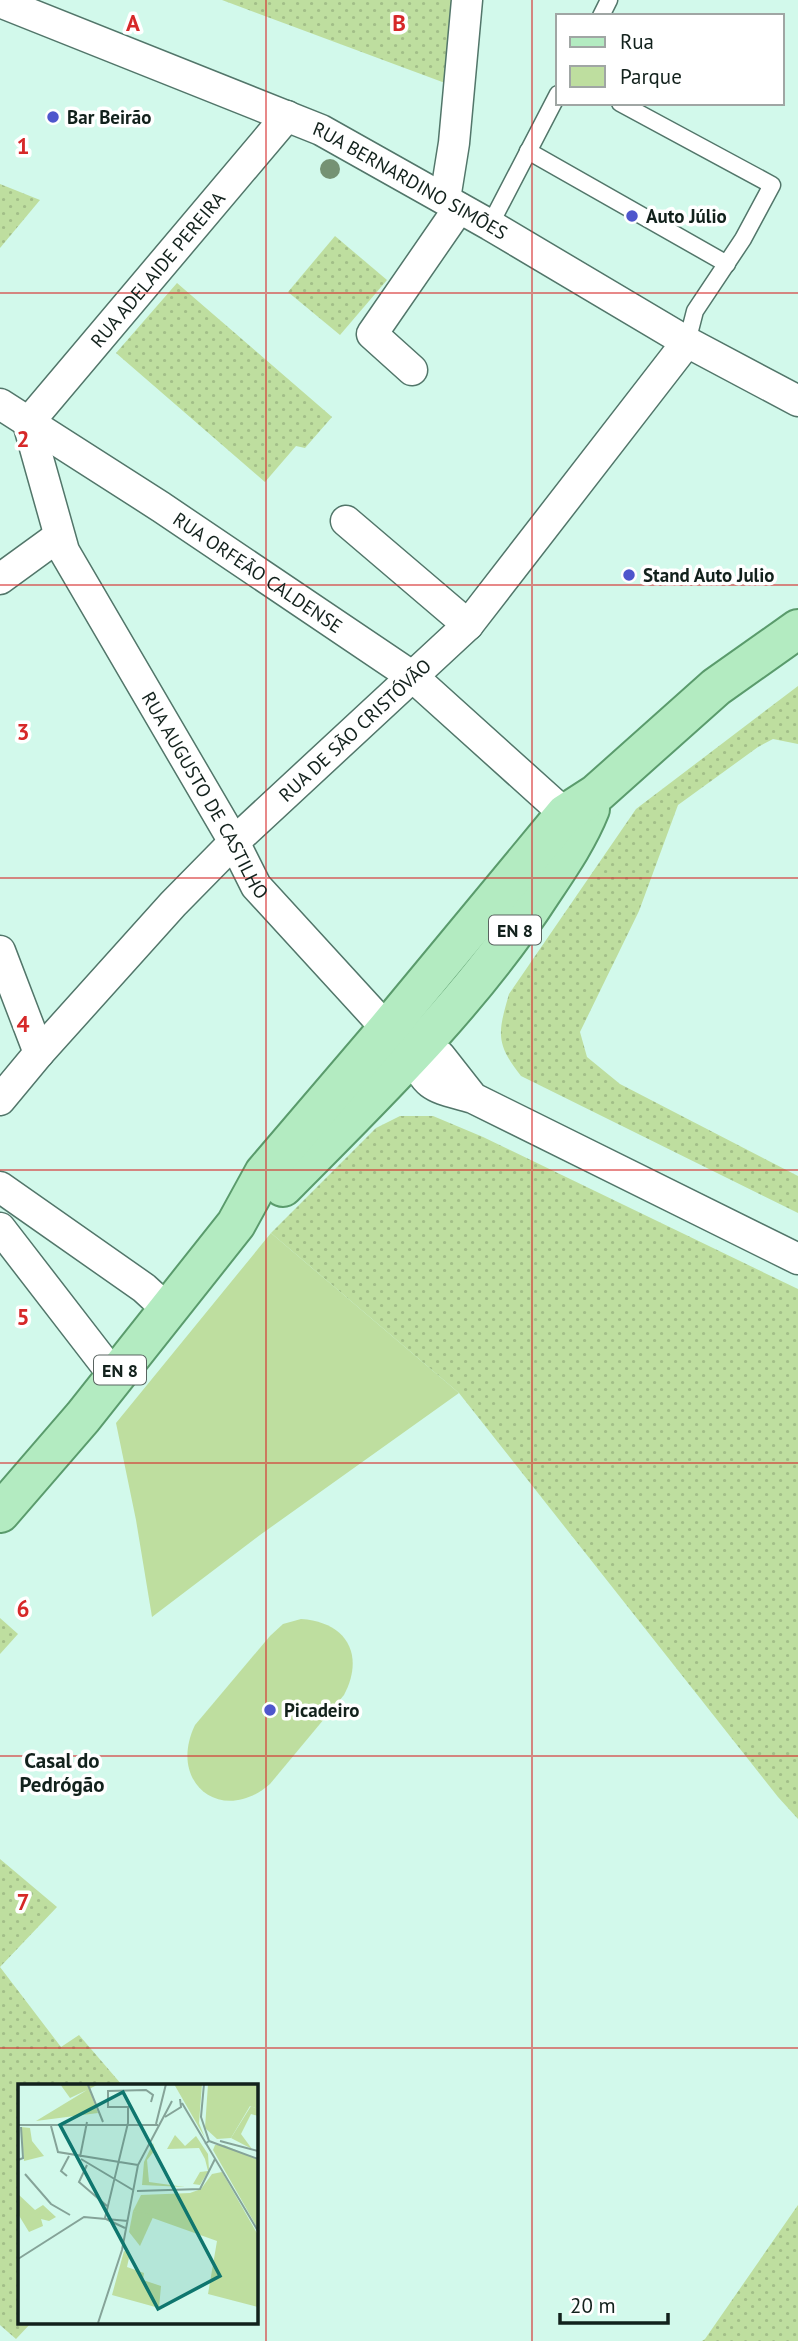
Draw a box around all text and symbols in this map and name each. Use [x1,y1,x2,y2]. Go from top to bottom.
text: A [126,8,140,37]
text: B [392,8,406,37]
legend [556,14,784,105]
text: Rua [620,28,654,55]
text: Parque [620,63,682,90]
place label: Bar Beirão [67,105,151,129]
marker: Bar Beirão [45,109,61,125]
street label: RUA BERNARDINO SIMÕES [310,116,512,245]
text: 1 [16,131,30,160]
street label: RUA ADELAIDE PEREIRA [85,187,230,352]
place label: Auto Júlio [646,204,727,228]
marker: Auto Júlio [624,208,640,224]
text: 2 [16,424,30,453]
street label: RUA ORFEÃO CALDENSE [169,507,347,638]
place label: Stand Auto Julio [643,563,775,587]
marker: Stand Auto Julio [621,567,637,583]
street label: RUA DE SÃO CRISTÓVÃO [273,654,436,807]
street label: RUA AUGUSTO DE CASTILHO [137,687,274,904]
text: 3 [16,717,30,746]
road number: EN 8 [489,916,541,945]
text: 4 [16,1009,30,1038]
text: 5 [16,1302,30,1331]
road number: EN 8 [94,1356,146,1385]
text: 6 [16,1594,30,1623]
place label: Picadeiro [284,1698,360,1722]
marker: Picadeiro [262,1702,278,1718]
district label: Casal do Pedrógão [20,1747,104,1798]
text: 7 [16,1887,30,1916]
inset map [18,2084,257,2324]
scale bar [560,2282,668,2326]
text: 20 m [570,2292,616,2319]

